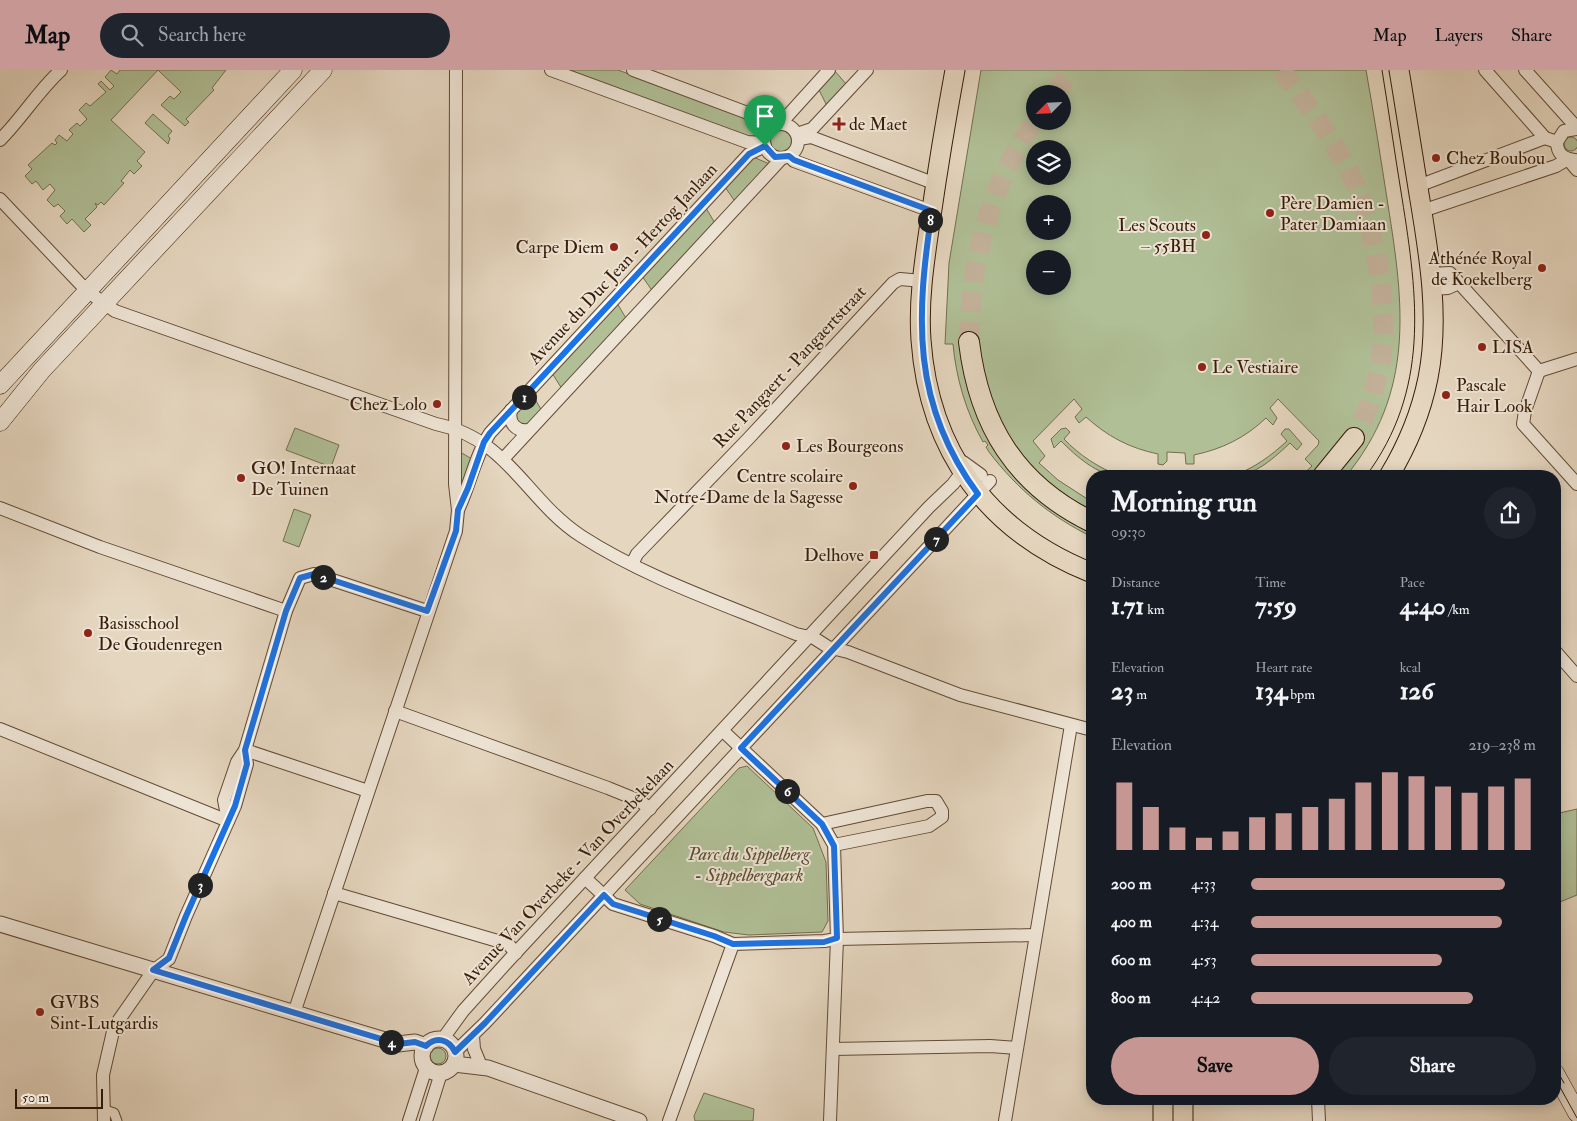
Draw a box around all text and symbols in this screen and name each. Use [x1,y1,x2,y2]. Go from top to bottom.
search box [100,13,450,58]
text: Map [25,20,70,51]
icon: search [118,21,146,49]
text: Search here [158,23,246,47]
text: Map [1373,24,1407,47]
text: Layers [1435,24,1483,47]
text: Share [1511,24,1552,47]
north arrow [1026,85,1071,130]
map controls [1026,85,1071,295]
pin [744,95,786,146]
icon: arrive [751,102,779,130]
place label: de Maet [849,113,907,136]
marker: de Maet [833,118,845,130]
button: layers [1026,140,1071,185]
place label: Chez Boubou [1446,147,1545,170]
marker: Chez Boubou [1430,152,1442,164]
street label: Avenue du Duc Jean - Hertog Janlaan [523,158,723,370]
place label: Père Damien - Pater Damiaan [1280,192,1386,236]
button: + [1026,195,1071,240]
marker: Père Damien - Pater Damiaan [1264,207,1276,219]
pin: 8 [918,208,942,232]
text: 8 [927,212,934,229]
place label: Les Scouts – 55BH [1118,214,1196,258]
marker: Les Scouts – 55BH [1200,229,1212,241]
place label: Carpe Diem [516,236,604,259]
marker: Carpe Diem [608,241,620,253]
place label: Athénée Royal de Koekelberg [1427,247,1533,291]
button: − [1026,250,1071,295]
marker: Athénée Royal de Koekelberg [1536,262,1548,274]
street label: Rue Pangaert - Pangaertstraat [709,281,872,453]
place label: LISA [1492,336,1534,359]
marker: LISA [1476,341,1488,353]
place label: Le Vestiaire [1212,356,1299,379]
marker: Le Vestiaire [1196,361,1208,373]
place label: Pascale Hair Look [1456,374,1533,418]
pin: 1 [512,384,536,410]
text: 1 [522,389,527,406]
marker: Pascale Hair Look [1440,389,1452,401]
place label: Chez Lolo [349,393,427,416]
marker: Chez Lolo [431,398,443,410]
place label: Les Bourgeons [796,435,903,458]
marker: Les Bourgeons [780,440,792,452]
place label: GO! Internaat De Tuinen [251,457,356,501]
place label: Centre scolaire Notre-Dame de la Sagesse [654,465,843,509]
marker: GO! Internaat De Tuinen [235,472,247,484]
marker: Centre scolaire Notre-Dame de la Sagesse [847,480,859,492]
text: Morning run [1111,485,1257,520]
button: share [1484,487,1536,539]
text: 09:30 [1111,522,1146,542]
pin: 7 [924,526,948,552]
text: 7 [933,531,940,548]
place label: Delhove [804,544,864,567]
marker: Delhove [868,549,880,561]
pin: 2 [310,564,336,590]
text: 2 [320,569,327,586]
text: Distance [1111,574,1160,591]
text: Time [1255,574,1286,591]
text: Pace [1400,574,1425,591]
text: 1.71 [1111,591,1144,622]
text: 7:59 [1255,591,1297,622]
text: 4:40 [1400,591,1446,622]
text: km [1144,601,1165,618]
text: /km [1446,601,1470,618]
place label: Basisschool De Goudenregen [98,612,223,656]
marker: Basisschool De Goudenregen [82,627,94,639]
text: Elevation [1111,659,1164,676]
text: Heart rate [1255,659,1312,676]
text: kcal [1400,659,1421,676]
text: 23 [1111,676,1133,707]
text: 134 [1255,676,1287,707]
text: 126 [1400,676,1434,707]
text: m [1133,686,1147,703]
text: bpm [1287,686,1315,703]
text: Elevation [1111,735,1172,755]
text: 219–238 m [1468,735,1536,755]
street label: Avenue Van Overbeke - Van Overbekelaan [456,754,679,990]
pin: 6 [774,778,800,804]
text: 6 [784,783,791,800]
park label: Parc du Sippelberg - Sippelbergpark [687,843,811,887]
pin: 3 [188,872,212,898]
text: 200 m [1111,874,1151,894]
text: 4:33 [1191,874,1216,894]
text: 3 [198,877,203,894]
pin: 5 [646,906,672,932]
text: 5 [656,911,663,928]
text: 400 m [1111,912,1152,932]
text: 4:34 [1191,912,1218,932]
text: 600 m [1111,950,1151,970]
text: 4:53 [1191,950,1217,970]
text: 800 m [1111,988,1151,1008]
text: 4:42 [1191,988,1220,1008]
place label: GVBS Sint-Lutgardis [50,991,158,1035]
marker: GVBS Sint-Lutgardis [34,1006,46,1018]
pin: 4 [378,1030,404,1054]
text: 4 [388,1034,395,1051]
button: Save [1111,1037,1319,1095]
button: Share [1329,1037,1536,1095]
scale bar [15,1086,102,1109]
text: 50 m [22,1089,49,1106]

